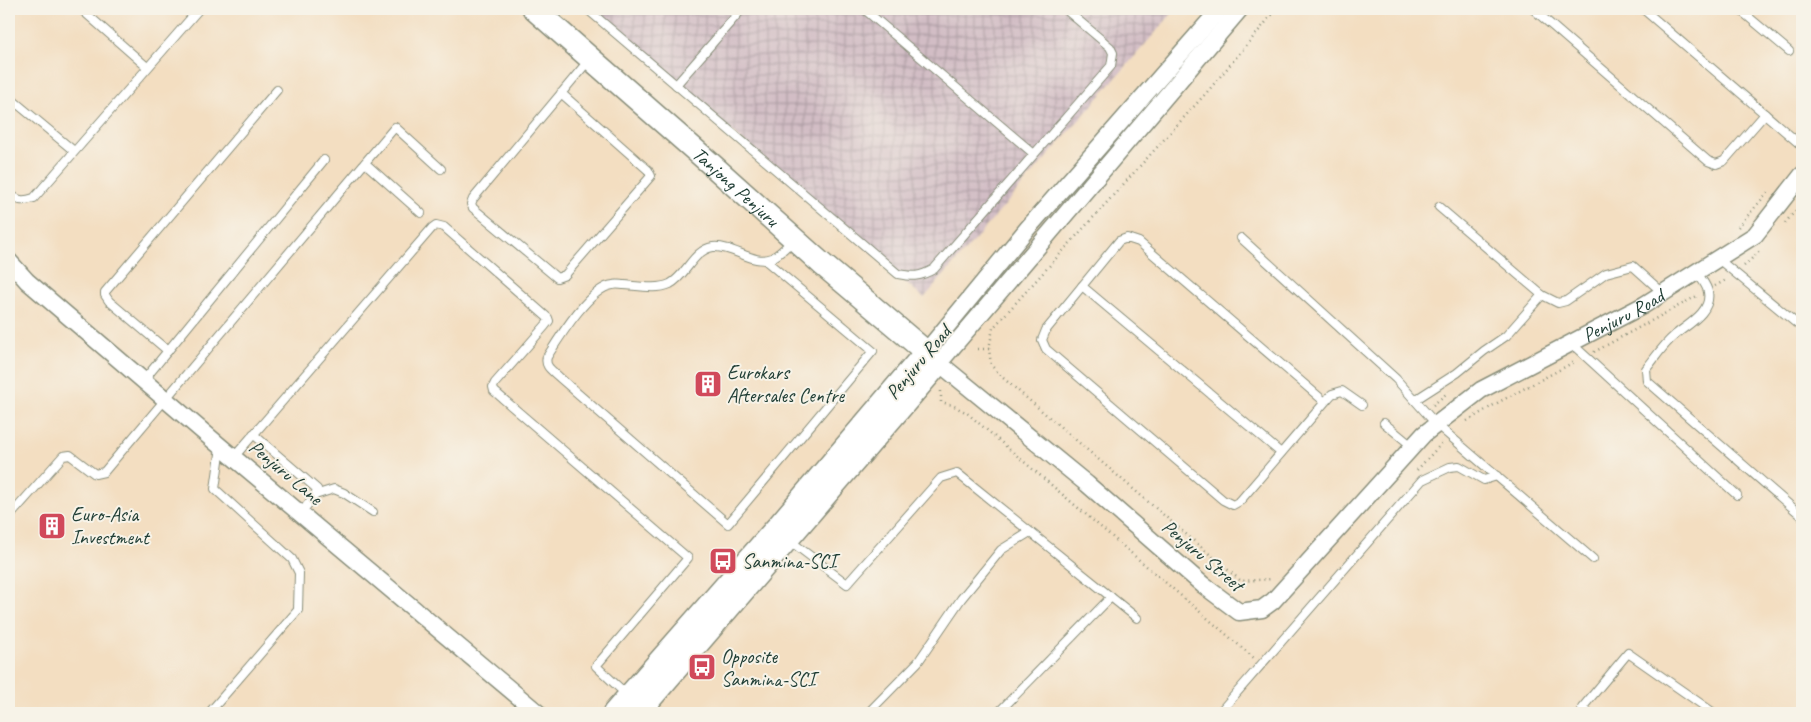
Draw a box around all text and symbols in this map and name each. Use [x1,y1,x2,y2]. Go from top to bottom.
street label: Tanjong Penjuru [687,142,785,233]
street label: Penjuru Road [1578,282,1671,348]
street label: Penjuru Road [880,318,959,404]
place label: Eurokars Aftersales Centre [727,360,846,408]
building icon: Eurokars Aftersales Centre [693,369,723,399]
street label: Penjuru Lane [244,435,329,511]
place label: Euro-Asia Investment [71,502,151,550]
building icon: Euro-Asia Investment [37,511,67,541]
street label: Penjuru Street [1157,514,1251,599]
bus stop icon: Sanmina-SCI [708,546,738,576]
place label: Sanmina-SCI [742,549,841,574]
place label: Opposite Sanmina-SCI [721,644,820,692]
bus stop icon: Opposite Sanmina-SCI [687,652,717,682]

